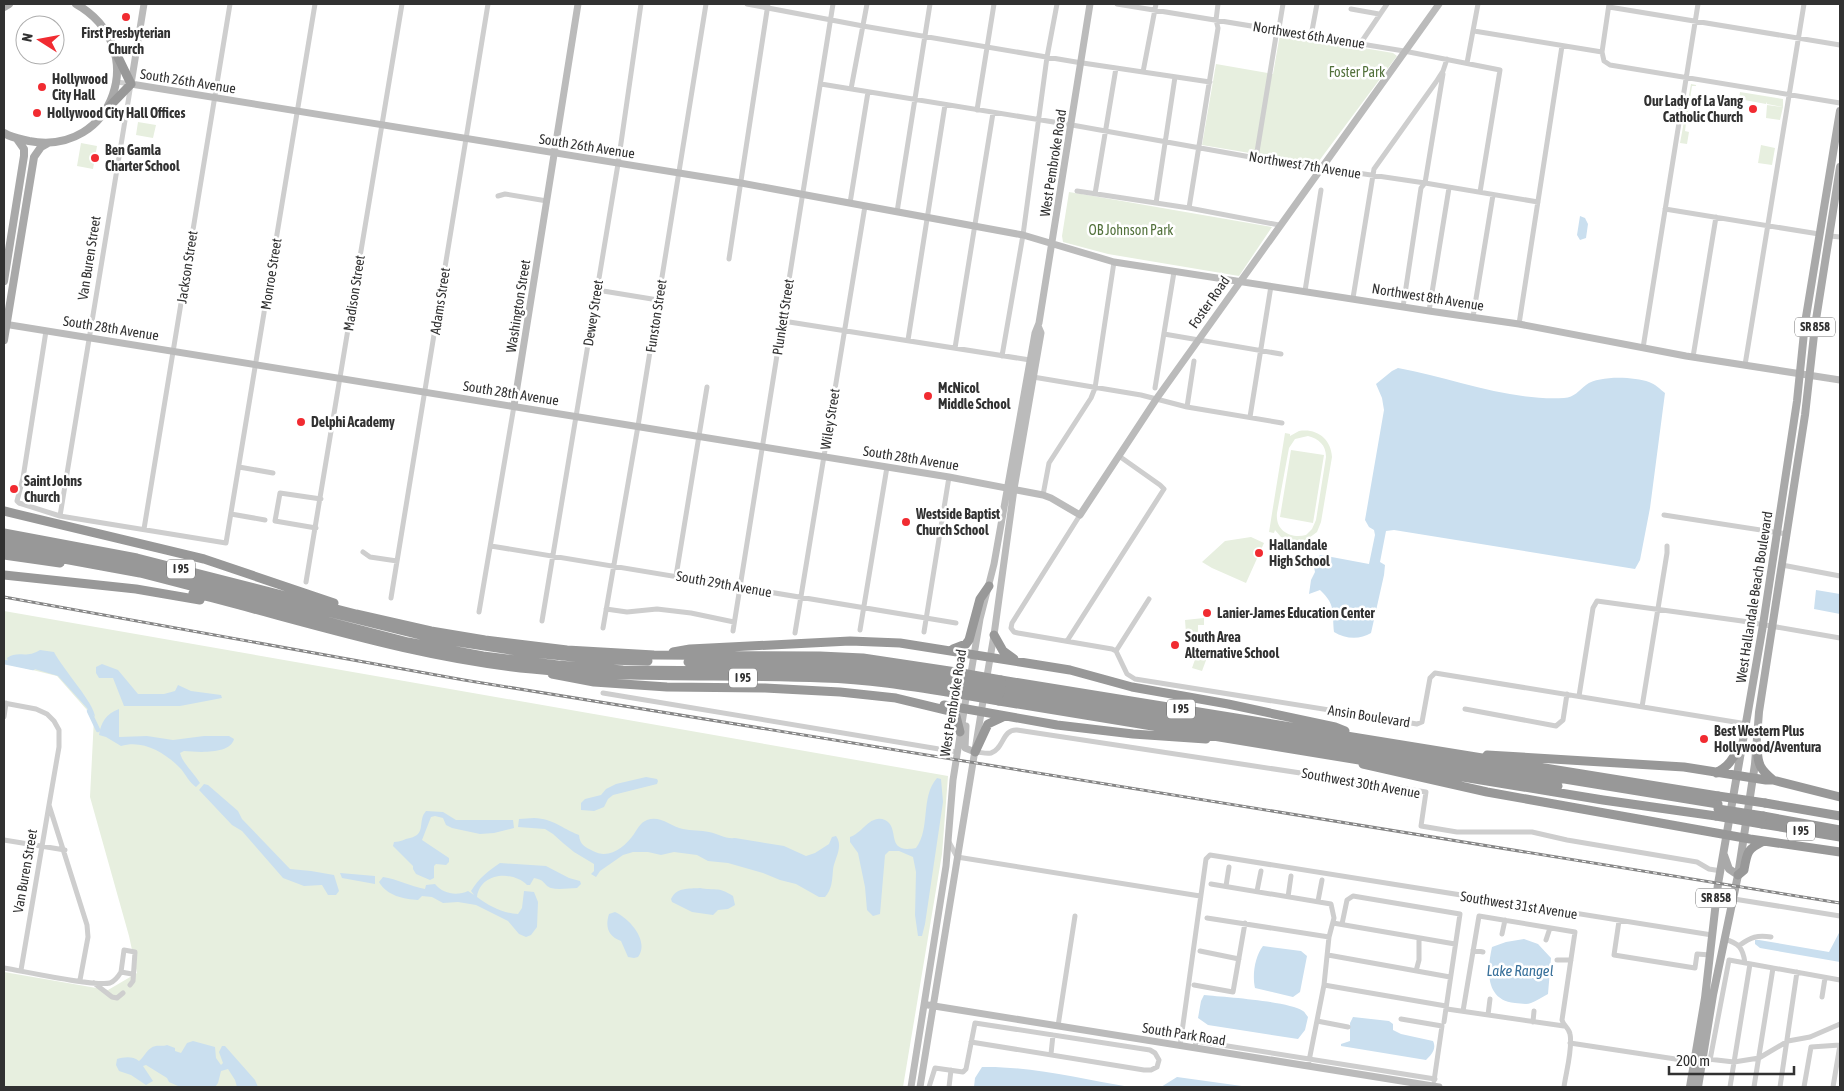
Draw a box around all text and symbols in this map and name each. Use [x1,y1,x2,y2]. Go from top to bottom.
marker: First Presbyterian Church [120,11,132,23]
north arrow [15,15,65,65]
street label: Northwest 6th Avenue [1252,18,1366,52]
place label: First Presbyterian Church [81,25,171,57]
text: N [19,32,36,43]
park label: Foster Park [1329,64,1385,80]
street label: South 26th Avenue [139,66,237,96]
place label: Hollywood City Hall [52,71,108,103]
marker: Hollywood City Hall [36,81,48,93]
place label: Our Lady of La Vang Catholic Church [1644,93,1744,125]
marker: Our Lady of La Vang Catholic Church [1747,103,1759,115]
place label: Hollywood City Hall Offices [47,105,185,121]
marker: Hollywood City Hall Offices [31,107,43,119]
street label: West Pembroke Road [1037,108,1069,218]
street label: South 26th Avenue [538,131,636,161]
place label: Ben Gamla Charter School [105,142,180,174]
street label: Northwest 7th Avenue [1248,148,1362,182]
marker: Ben Gamla Charter School [89,152,101,164]
street label: Van Buren Street [74,215,104,301]
park label: OB Johnson Park [1089,222,1173,238]
street label: Jackson Street [173,230,201,304]
street label: Monroe Street [257,237,285,311]
street label: Madison Street [340,254,368,332]
street label: Washington Street [503,258,533,354]
street label: Adams Street [427,266,453,336]
street label: Foster Road [1185,273,1233,331]
street label: Funston Street [642,278,670,354]
street label: Plunkett Street [769,278,797,356]
street label: Dewey Street [580,279,606,347]
street label: Northwest 8th Avenue [1371,280,1485,314]
street label: South 28th Avenue [62,313,160,343]
road number: SR 858 [1795,318,1835,337]
street label: South 28th Avenue [462,378,560,408]
place label: McNicol Middle School [938,380,1011,412]
street label: Wiley Street [817,387,843,451]
marker: McNicol Middle School [922,390,934,402]
place label: Delphi Academy [311,414,395,430]
marker: Delphi Academy [295,416,307,428]
street label: South 28th Avenue [862,443,960,473]
place label: Saint Johns Church [24,473,82,505]
marker: Saint Johns Church [8,483,20,495]
place label: Westside Baptist Church School [915,506,1000,538]
street label: West Hallandale Beach Boulevard [1733,510,1775,684]
marker: Westside Baptist Church School [900,516,912,528]
place label: Hallandale High School [1269,537,1330,569]
marker: Hallandale High School [1253,547,1265,559]
road number: I 95 [167,560,195,578]
street label: South 29th Avenue [675,568,773,600]
place label: Lanier-James Education Center [1217,605,1375,621]
marker: Lanier-James Education Center [1201,607,1213,619]
place label: South Area Alternative School [1184,629,1279,661]
marker: South Area Alternative School [1169,639,1181,651]
street label: West Pembroke Road [937,648,969,758]
road number: I 95 [729,668,757,688]
road number: I 95 [1167,700,1195,719]
street label: Ansin Boulevard [1327,702,1411,730]
place label: Best Western Plus Hollywood/Aventura [1714,723,1822,755]
marker: Best Western Plus Hollywood/Aventura [1698,733,1710,745]
street label: Southwest 30th Avenue [1300,765,1422,801]
road number: I 95 [1787,821,1815,840]
street label: Van Buren Street [10,828,40,914]
street label: Southwest 31st Avenue [1459,888,1579,922]
road number: SR 858 [1696,888,1736,908]
water label: Lake Rangel [1486,962,1554,979]
street label: South Park Road [1141,1020,1227,1048]
scale bar [1669,1044,1794,1076]
text: 200 m [1676,1052,1710,1069]

